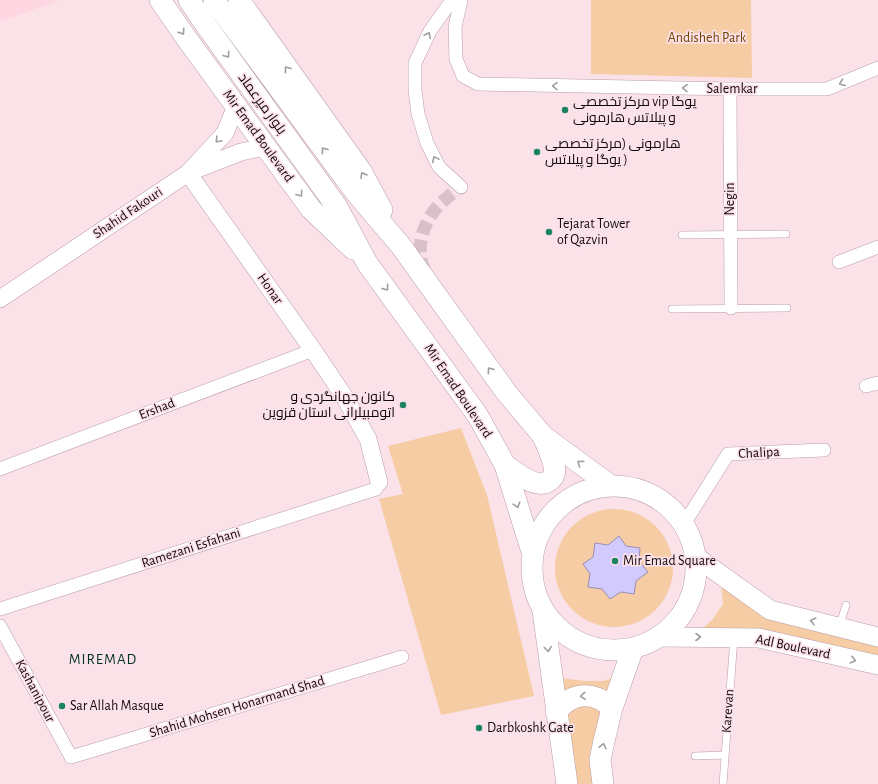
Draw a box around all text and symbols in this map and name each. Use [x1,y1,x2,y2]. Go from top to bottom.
one-way arrow [177,28,185,35]
park label: Andisheh Park [668,31,747,45]
one-way arrow [424,32,431,39]
one-way arrow [222,51,230,58]
one-way arrow [285,66,292,73]
street label: بلوار میرعماد [235,71,289,137]
one-way arrow [838,78,845,86]
one-way arrow [552,82,558,90]
street label: Salemkar [707,82,758,96]
one-way arrow [682,84,688,92]
street label: Mir Emad Boulevard [220,87,296,185]
place label: مرکز تخصصی vip یوگا و پیلاتس هارمونی [573,95,697,127]
marker: مرکز تخصصی vip یوگا و پیلاتس هارمونی [560,105,570,115]
one-way arrow [215,136,222,143]
place label: هارمونی (مرکز تخصصی یوگا و پیلاتس ) [545,137,681,169]
one-way arrow [321,147,329,154]
marker: هارمونی (مرکز تخصصی یوگا و پیلاتس ) [532,147,542,157]
one-way arrow [432,155,440,163]
one-way arrow [360,172,367,179]
street label: Negin [723,182,737,216]
street label: Shahid Fakouri [91,185,165,241]
one-way arrow [295,190,303,197]
place label: Tejarat Tower of Qazvin [557,217,630,247]
marker: Tejarat Tower of Qazvin [544,227,554,237]
street label: Honar [254,271,286,307]
one-way arrow [381,283,388,290]
street label: Mir Emad Boulevard [421,341,495,441]
one-way arrow [488,367,495,374]
place label: کانون جهانگردی و اتومبیلرانی استان قزوین [262,390,395,420]
street label: Ershad [137,396,177,422]
marker: کانون جهانگردی و اتومبیلرانی استان قزوین [398,400,408,410]
street label: Chalipa [738,445,781,461]
one-way arrow [577,461,584,468]
one-way arrow [512,502,521,509]
street label: Ramezani Esfahani [140,525,242,571]
place label: Mir Emad Square [623,554,716,568]
marker: Mir Emad Square [610,556,620,566]
one-way arrow [810,617,816,625]
street label: Adl Boulevard [754,632,832,662]
one-way arrow [695,633,701,641]
one-way arrow [543,646,552,652]
district label: MIREMAD [69,652,137,667]
one-way arrow [850,655,857,663]
street label: Kashanipour [13,657,58,725]
street label: Shahid Mohsen Honarmand Shad [148,674,326,740]
street label: Karevan [719,689,737,733]
one-way arrow [580,692,586,701]
place label: Sar Allah Masque [70,699,164,713]
marker: Sar Allah Masque [57,701,67,711]
place label: Darbkoshk Gate [487,721,574,735]
marker: Darbkoshk Gate [474,723,484,733]
one-way arrow [599,742,607,749]

